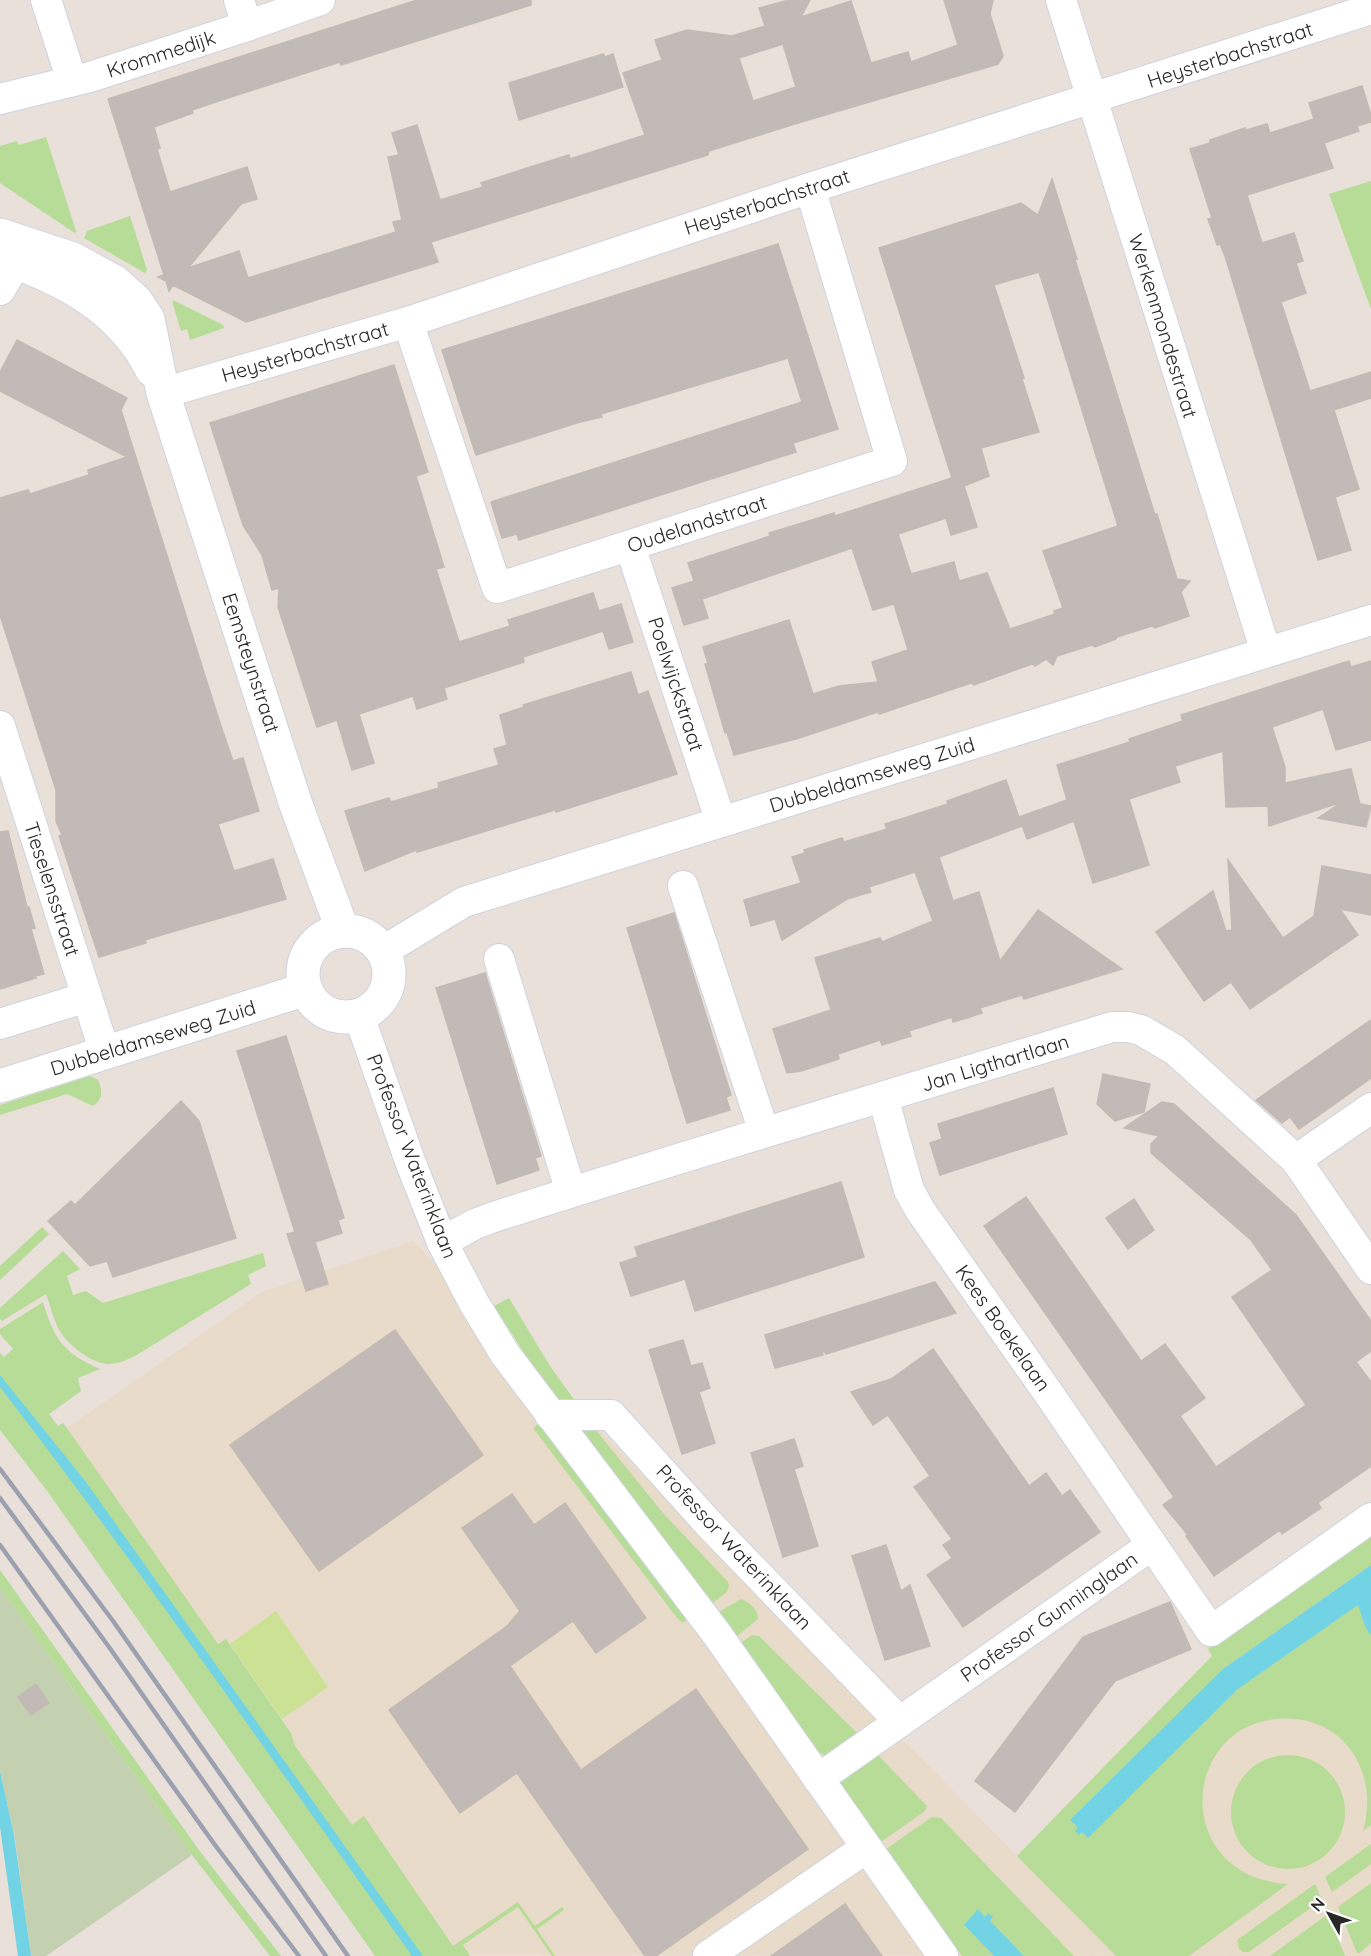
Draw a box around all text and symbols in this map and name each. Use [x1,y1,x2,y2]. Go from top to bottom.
street label: Heysterbachstraat [1144,16,1316,93]
street label: Krommedijk [103,24,218,83]
street label: Heysterbachstraat [681,163,853,240]
street label: Werkenmondestraat [1124,231,1203,421]
street label: Heysterbachstraat [218,316,391,387]
street label: Oudelandstraat [624,489,770,558]
street label: Eemsteynstraat [217,590,286,736]
street label: Poelwijckstraat [643,613,710,754]
street label: Dubbeldamseweg Zuid [766,731,978,818]
street label: Tieselensstraat [19,818,86,959]
street label: Dubbeldamseweg Zuid [47,994,259,1081]
street label: Jan Ligthartlaan [918,1028,1072,1097]
street label: Professor Waterinklaan [362,1050,463,1262]
street label: Kees Boekelaan [950,1259,1056,1396]
street label: Professor Waterinklaan [651,1459,818,1635]
street label: Professor Gunninglaan [955,1546,1142,1687]
north arrow [1299,1884,1359,1944]
text: N [1306,1893,1329,1915]

